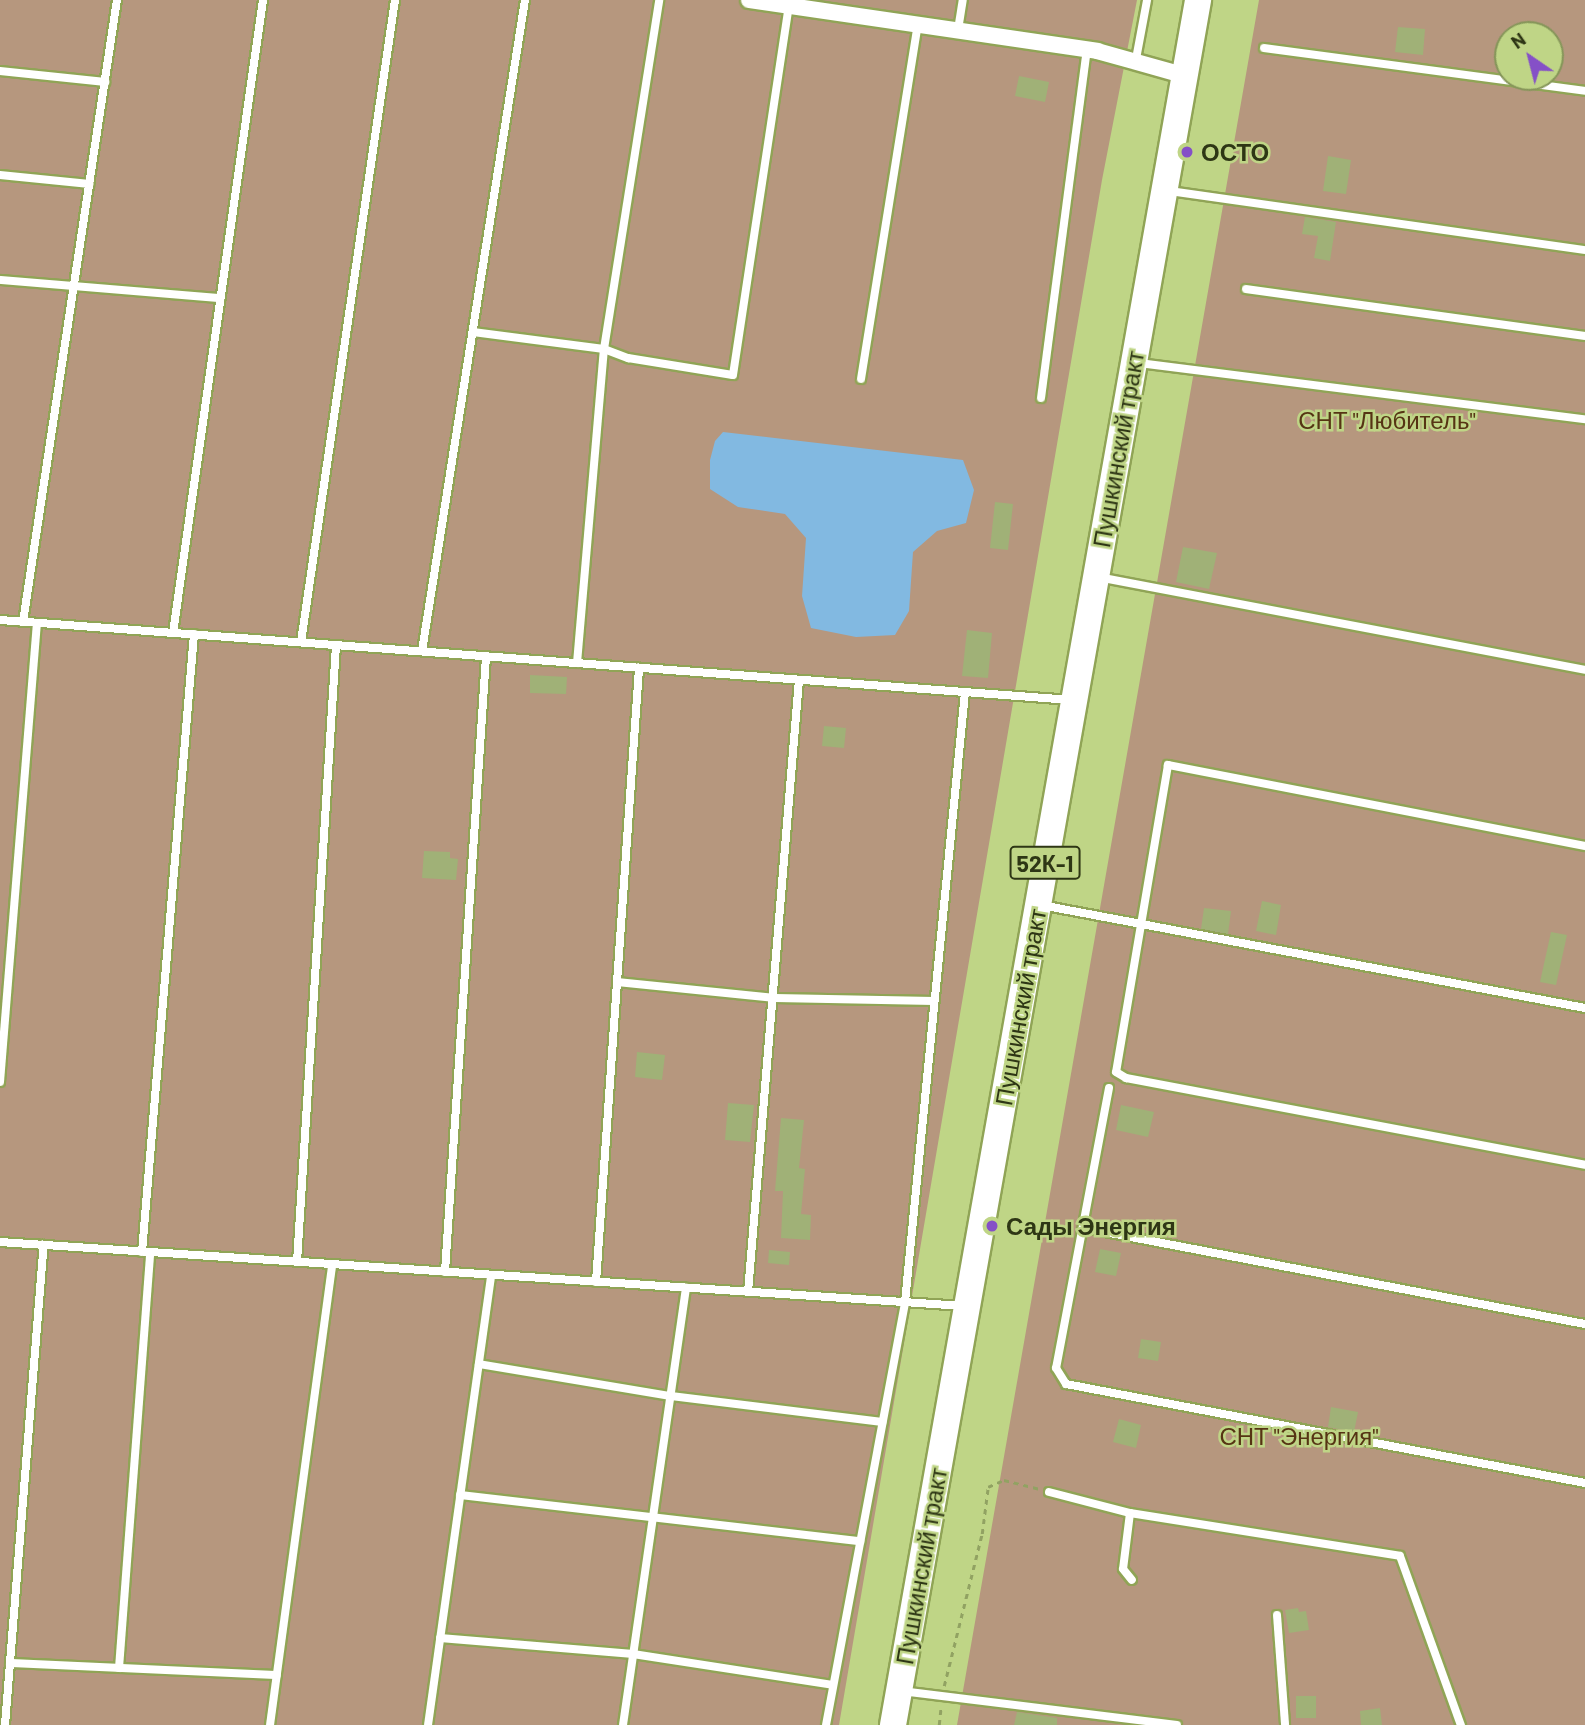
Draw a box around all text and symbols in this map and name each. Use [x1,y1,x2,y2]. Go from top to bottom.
north arrow [1494,21,1564,91]
text: N [1506,27,1530,53]
place label: ОСТО [1201,138,1269,166]
marker: ОСТО [1179,144,1195,160]
street label: Пушкинский тракт [1087,348,1149,550]
park label: СНТ "Любитель" [1298,406,1476,434]
road number: 52К-1 [1008,844,1082,883]
street label: Пушкинский тракт [989,906,1051,1108]
place label: Сады Энергия [1006,1212,1176,1240]
marker: Сады Энергия [984,1218,1000,1234]
park label: СНТ "Энергия" [1219,1422,1379,1450]
street label: Пушкинский тракт [890,1465,952,1667]

